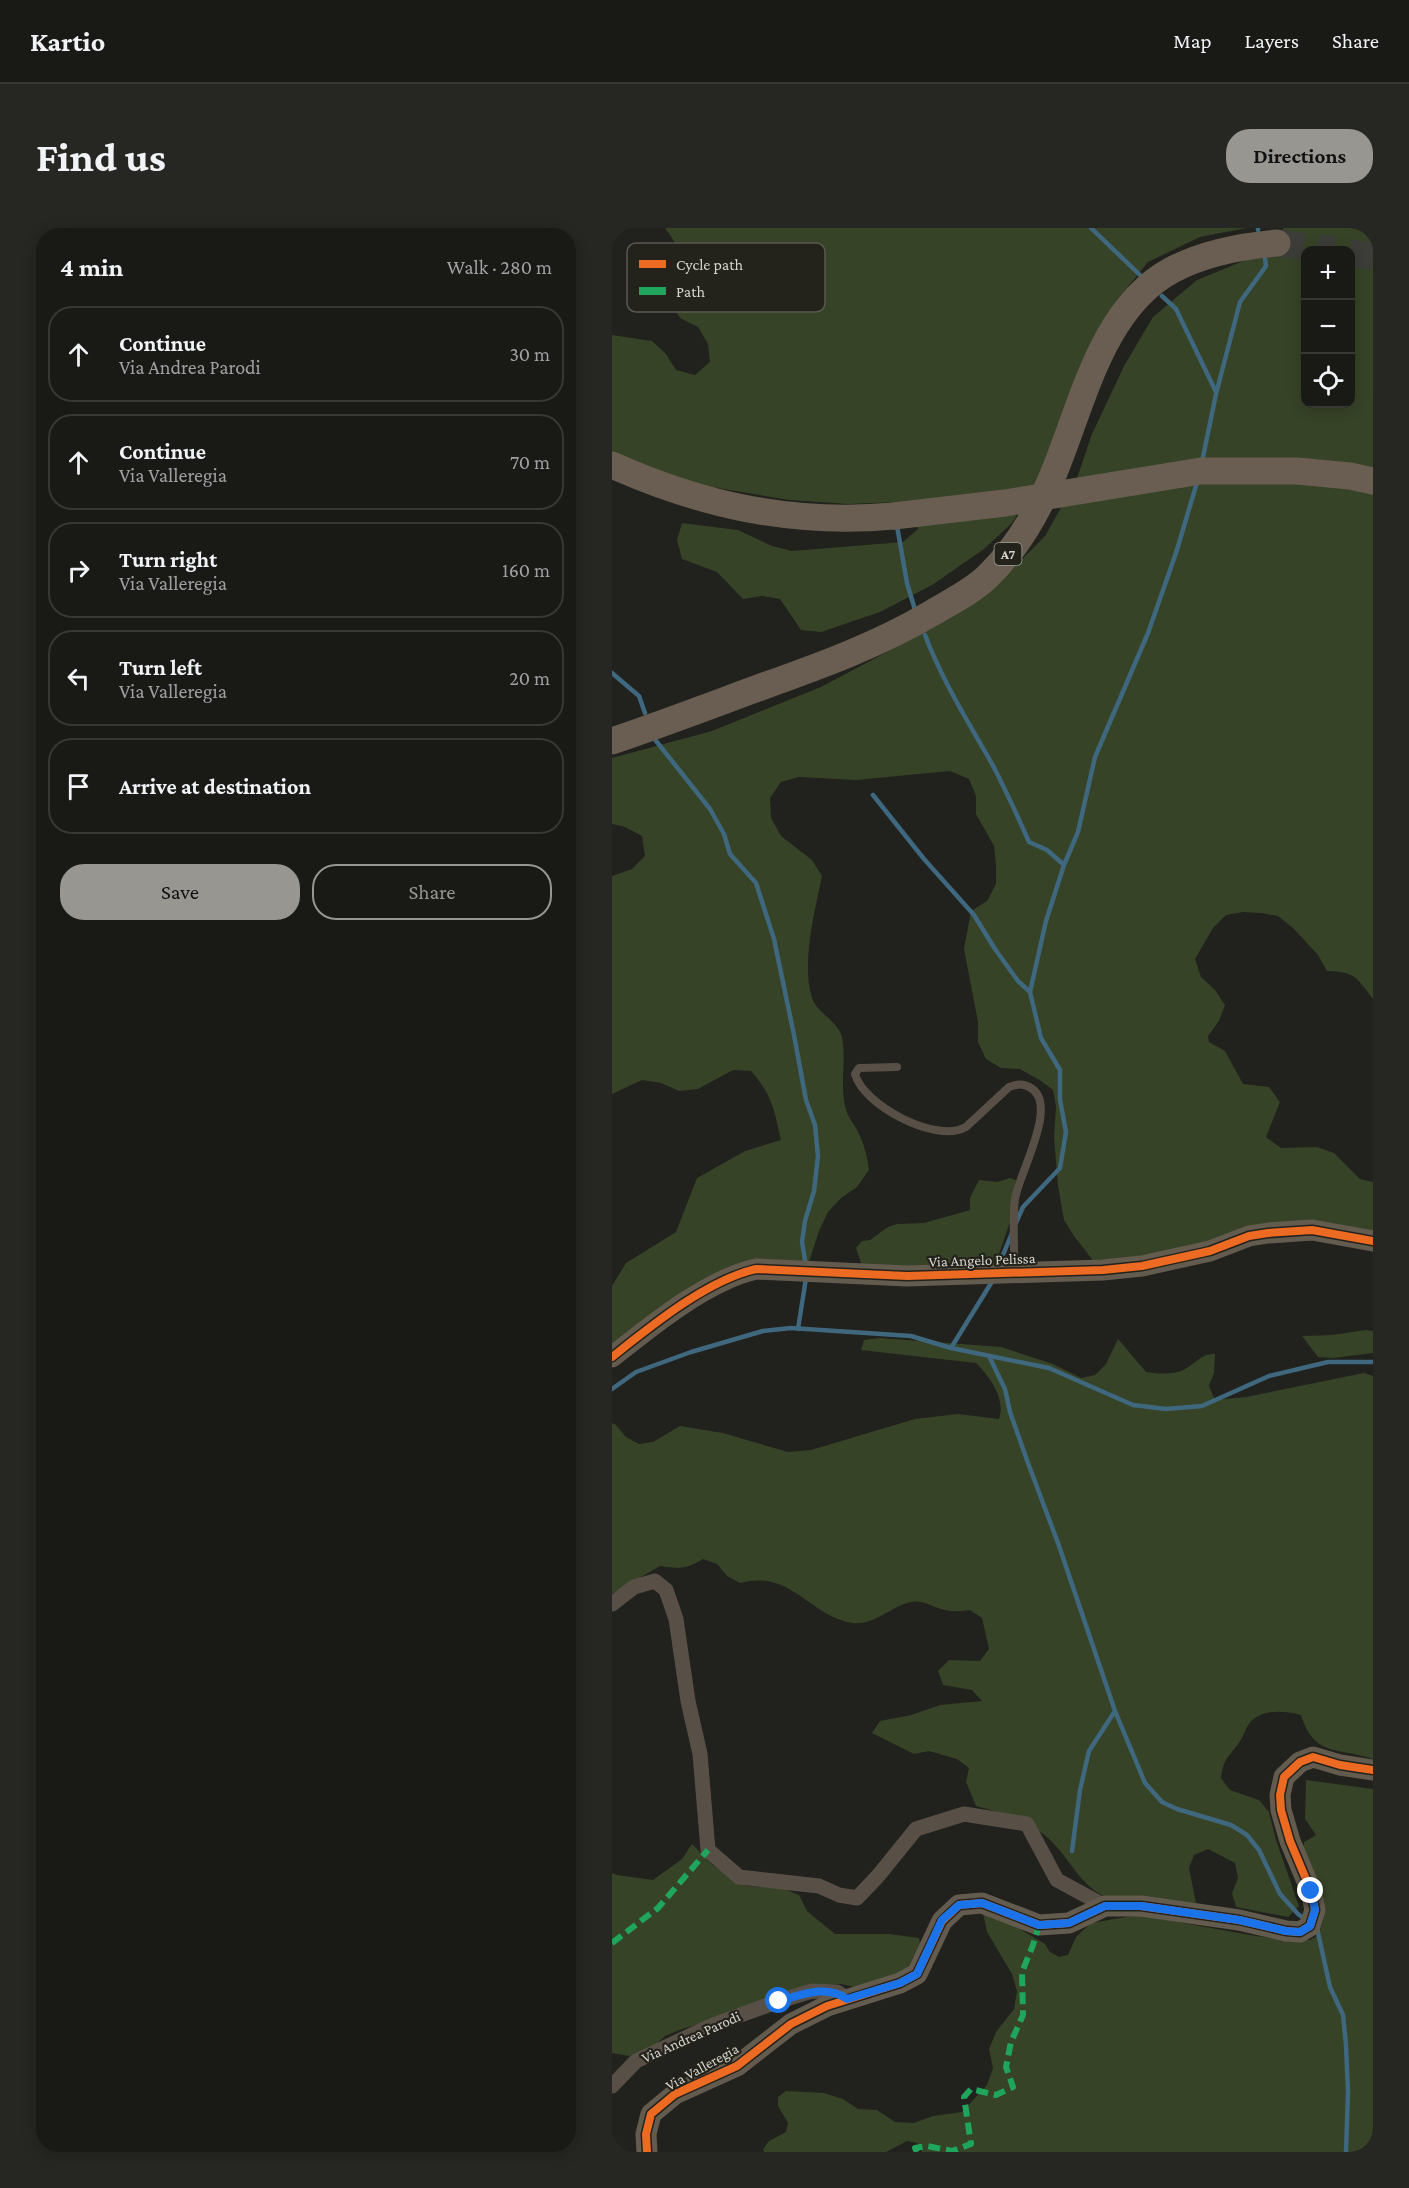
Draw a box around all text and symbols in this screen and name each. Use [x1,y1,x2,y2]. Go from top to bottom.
text: Kartio [30,26,105,57]
text: Map [1173,29,1212,53]
text: Layers [1245,29,1299,53]
text: Share [1332,29,1379,53]
button: Directions [1226,129,1373,183]
text: Find us [36,133,166,180]
legend [627,243,825,312]
map controls [1301,246,1355,408]
button: + [1301,246,1355,300]
text: 4 min [60,253,124,282]
text: Walk · 280 m [447,256,552,278]
text: Cycle path [676,256,743,274]
text: Path [676,283,706,300]
button: − [1301,300,1355,354]
text: Continue [119,331,206,356]
icon: ahead [62,338,95,371]
text: 30 m [509,343,550,365]
button: locate [1301,354,1355,408]
text: Via Andrea Parodi [119,356,261,378]
text: Continue [119,439,206,464]
icon: ahead [62,446,95,479]
text: 70 m [510,451,550,473]
text: Via Valleregia [119,464,227,486]
road number: A7 [994,543,1022,565]
text: Turn right [119,547,217,572]
icon: right [62,554,95,587]
text: 160 m [502,559,550,581]
text: Via Valleregia [119,572,227,594]
text: Turn left [119,655,202,680]
icon: left [62,662,95,695]
text: 20 m [509,667,550,689]
text: Via Valleregia [119,680,227,702]
icon: arrive [62,770,95,803]
text: Arrive at destination [119,774,311,799]
button: Save [60,864,300,920]
button: Share [312,864,552,920]
street label: Via Angelo Pelissa [928,1250,1036,1271]
route end [1297,1877,1323,1903]
route start [765,1987,791,2013]
street label: Via Andrea Parodi [639,2008,743,2066]
street label: Via Valleregia [663,2040,742,2095]

